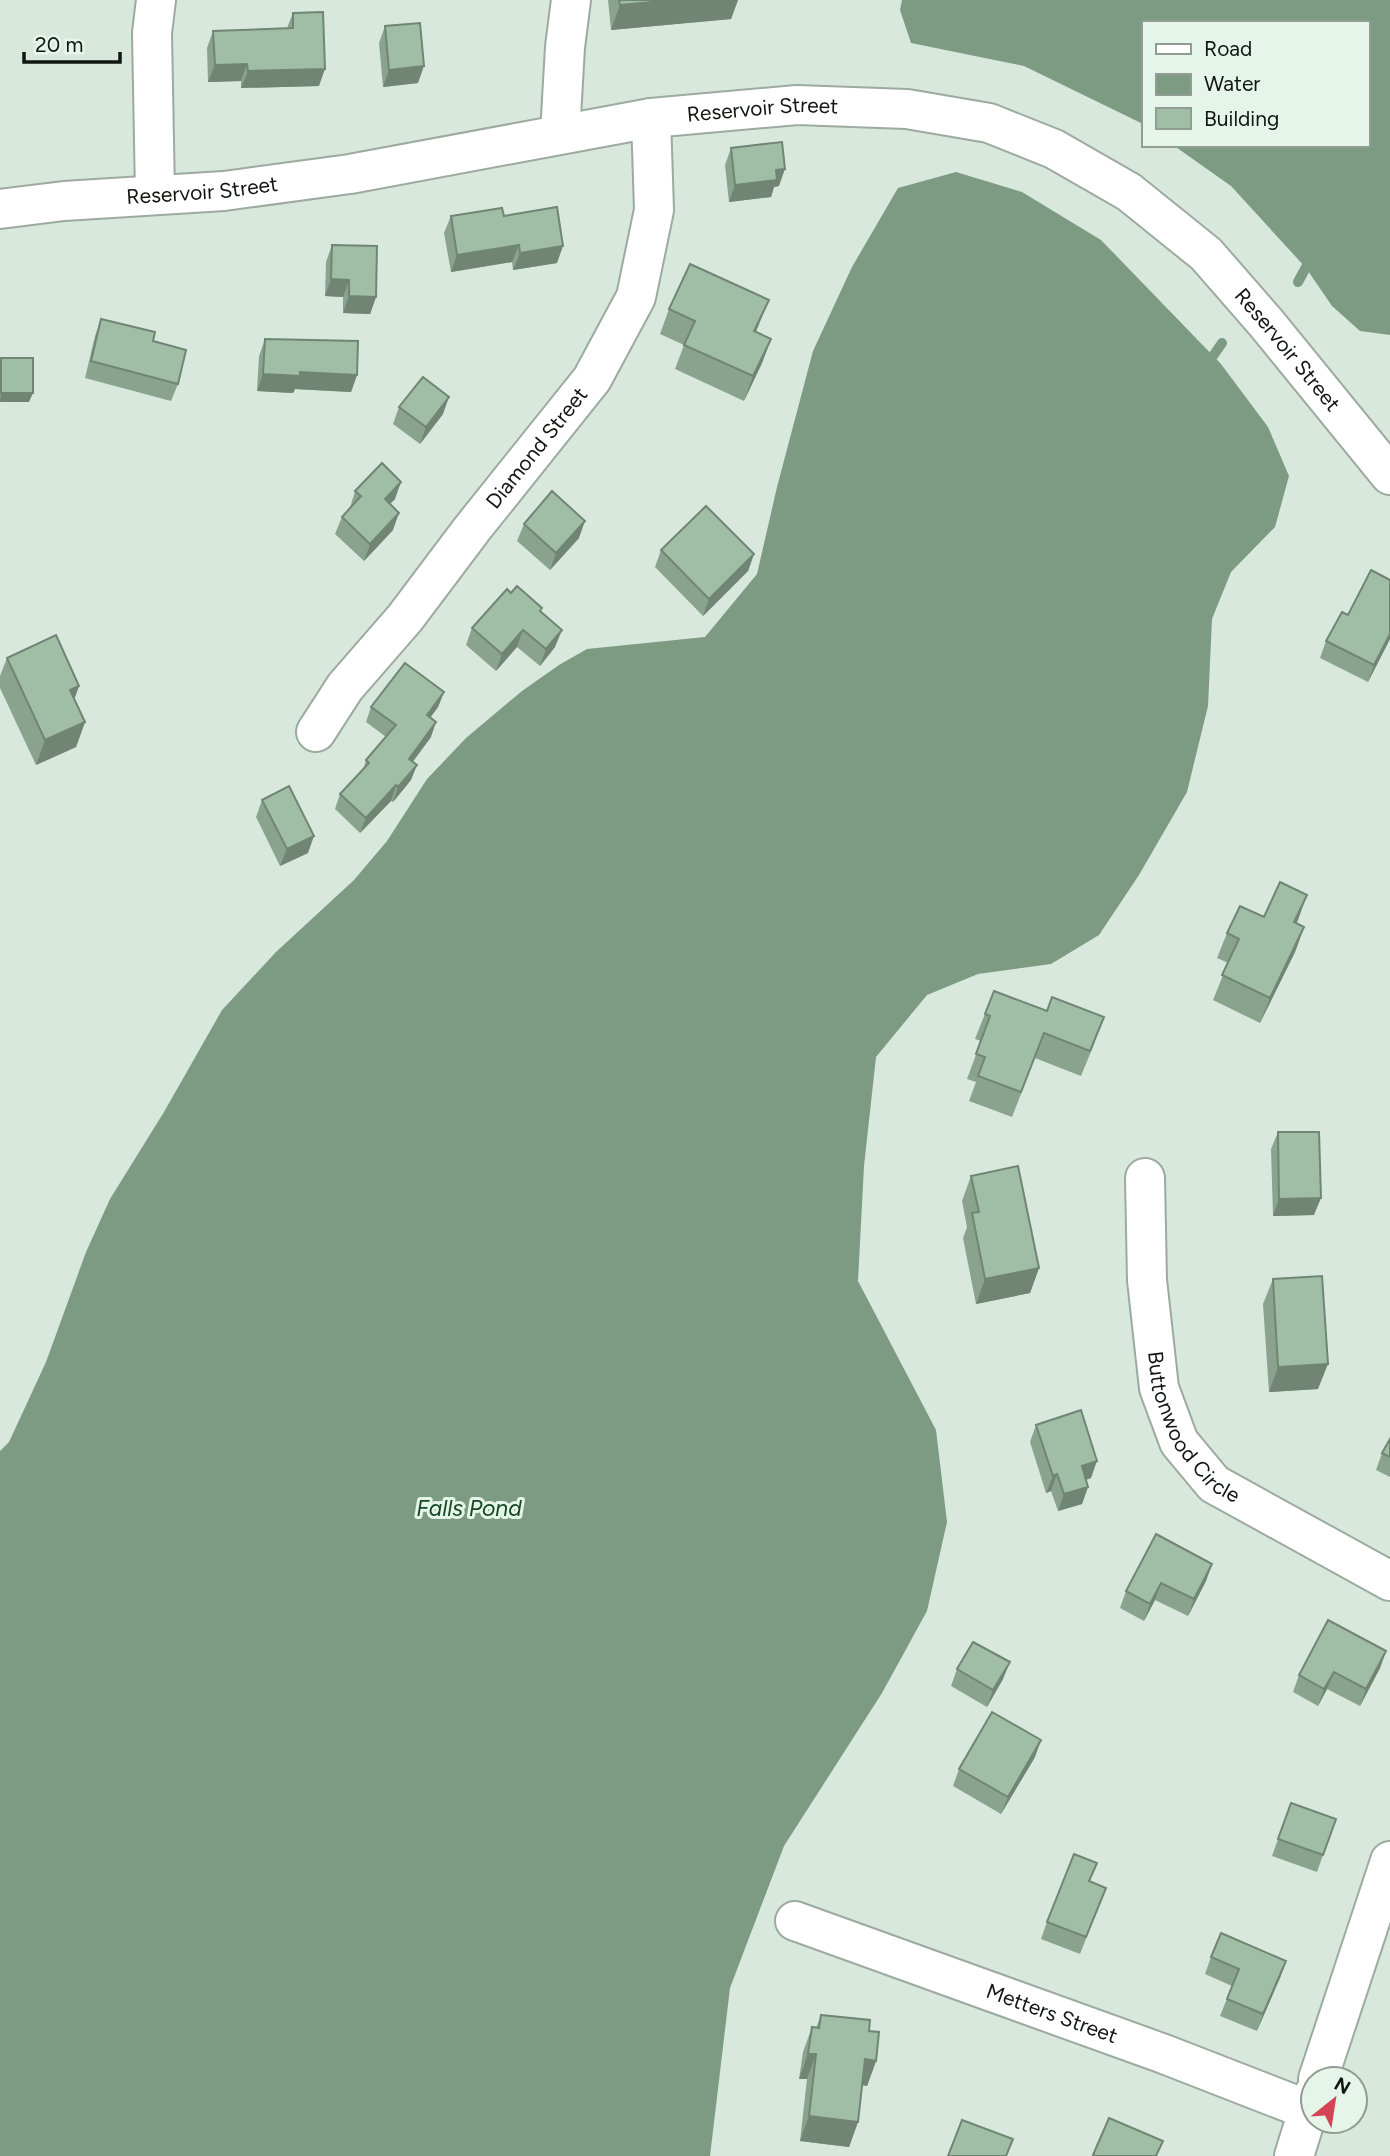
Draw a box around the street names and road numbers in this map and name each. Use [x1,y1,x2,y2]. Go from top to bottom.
street label: Reservoir Street [686,92,839,127]
street label: Reservoir Street [126,171,279,209]
street label: Reservoir Street [1230,283,1346,416]
street label: Diamond Street [480,382,592,513]
street label: Buttonwood Circle [1143,1350,1244,1508]
street label: Metters Street [983,1978,1121,2048]

